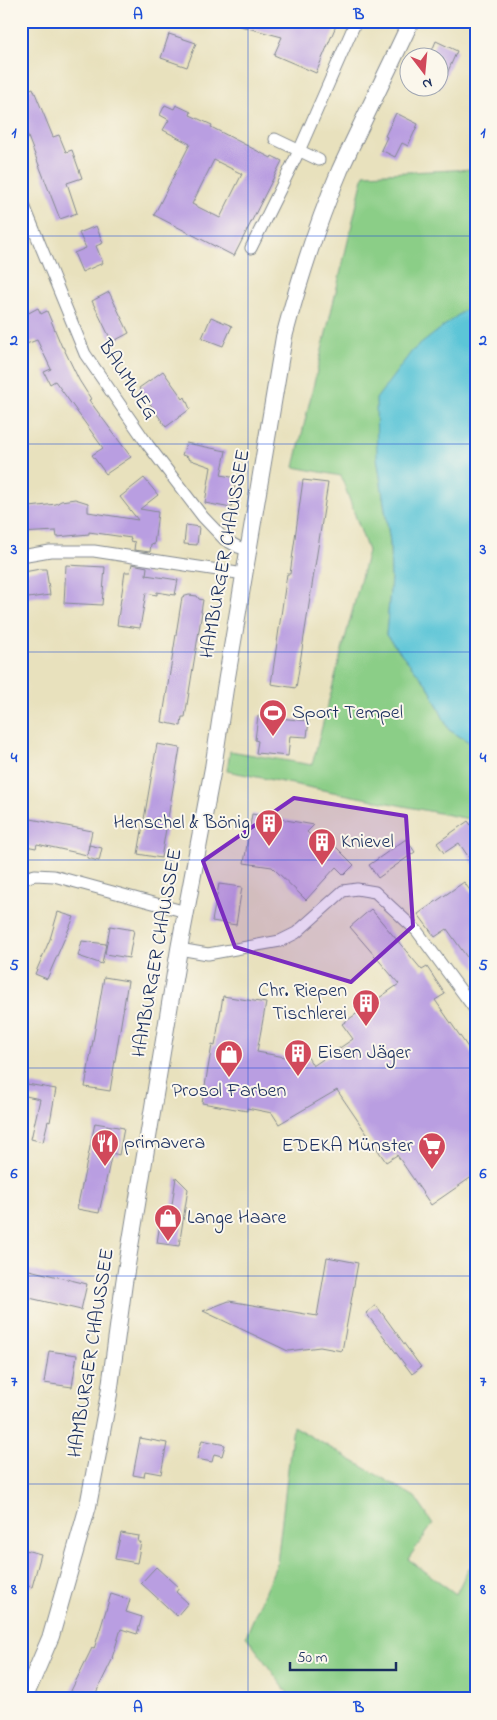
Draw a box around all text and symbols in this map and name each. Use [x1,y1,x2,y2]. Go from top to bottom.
text: A [133,3,143,27]
text: B [353,3,365,27]
north arrow [400,48,450,98]
text: N [420,72,435,94]
text: 1 [11,121,17,145]
text: 1 [480,121,486,145]
text: 2 [9,329,18,353]
text: 2 [478,329,487,353]
street label: BAUMWEG [90,333,164,426]
street label: HAMBURGER CHAUSSEE [193,447,259,661]
text: 3 [10,538,18,562]
text: 3 [479,538,487,562]
sports icon: Sport Tempel [258,698,288,737]
place label: Sport Tempel [292,699,403,728]
text: 4 [10,746,18,770]
text: 4 [479,746,487,770]
building icon: Henschel & Bönig [254,808,284,847]
place label: Henschel & Bönig [113,809,250,839]
building icon: Knievel [307,827,337,866]
place label: Knievel [341,828,394,857]
street label: HAMBURGER CHAUSSEE [125,846,191,1060]
text: 5 [9,954,19,978]
text: 5 [478,954,488,978]
place label: Chr. Riepen Tischlerei [258,977,347,1029]
building icon: Chr. Riepen Tischlerei [351,988,381,1027]
building icon: Eisen Jäger [283,1038,313,1077]
shop icon: Prosol Farben [214,1039,244,1078]
place label: Eisen Jäger [317,1039,412,1069]
place label: Prosol Farben [172,1077,286,1106]
restaurant icon: primavera [90,1128,120,1167]
place label: primavera [124,1129,205,1158]
supermarket icon: EDEKA Münster [417,1131,447,1170]
place label: EDEKA Münster [282,1132,414,1161]
text: 6 [9,1162,18,1186]
text: 6 [478,1162,487,1186]
shop icon: Lange Haare [153,1203,183,1242]
place label: Lange Haare [187,1204,286,1234]
street label: HAMBURGER CHAUSSEE [61,1246,123,1460]
text: 7 [11,1370,18,1394]
text: 7 [480,1370,487,1394]
text: 8 [10,1578,17,1602]
text: 8 [479,1578,486,1602]
scale bar [290,1640,396,1672]
text: 50 m [297,1647,328,1669]
text: A [133,1696,143,1720]
text: B [353,1696,365,1720]

